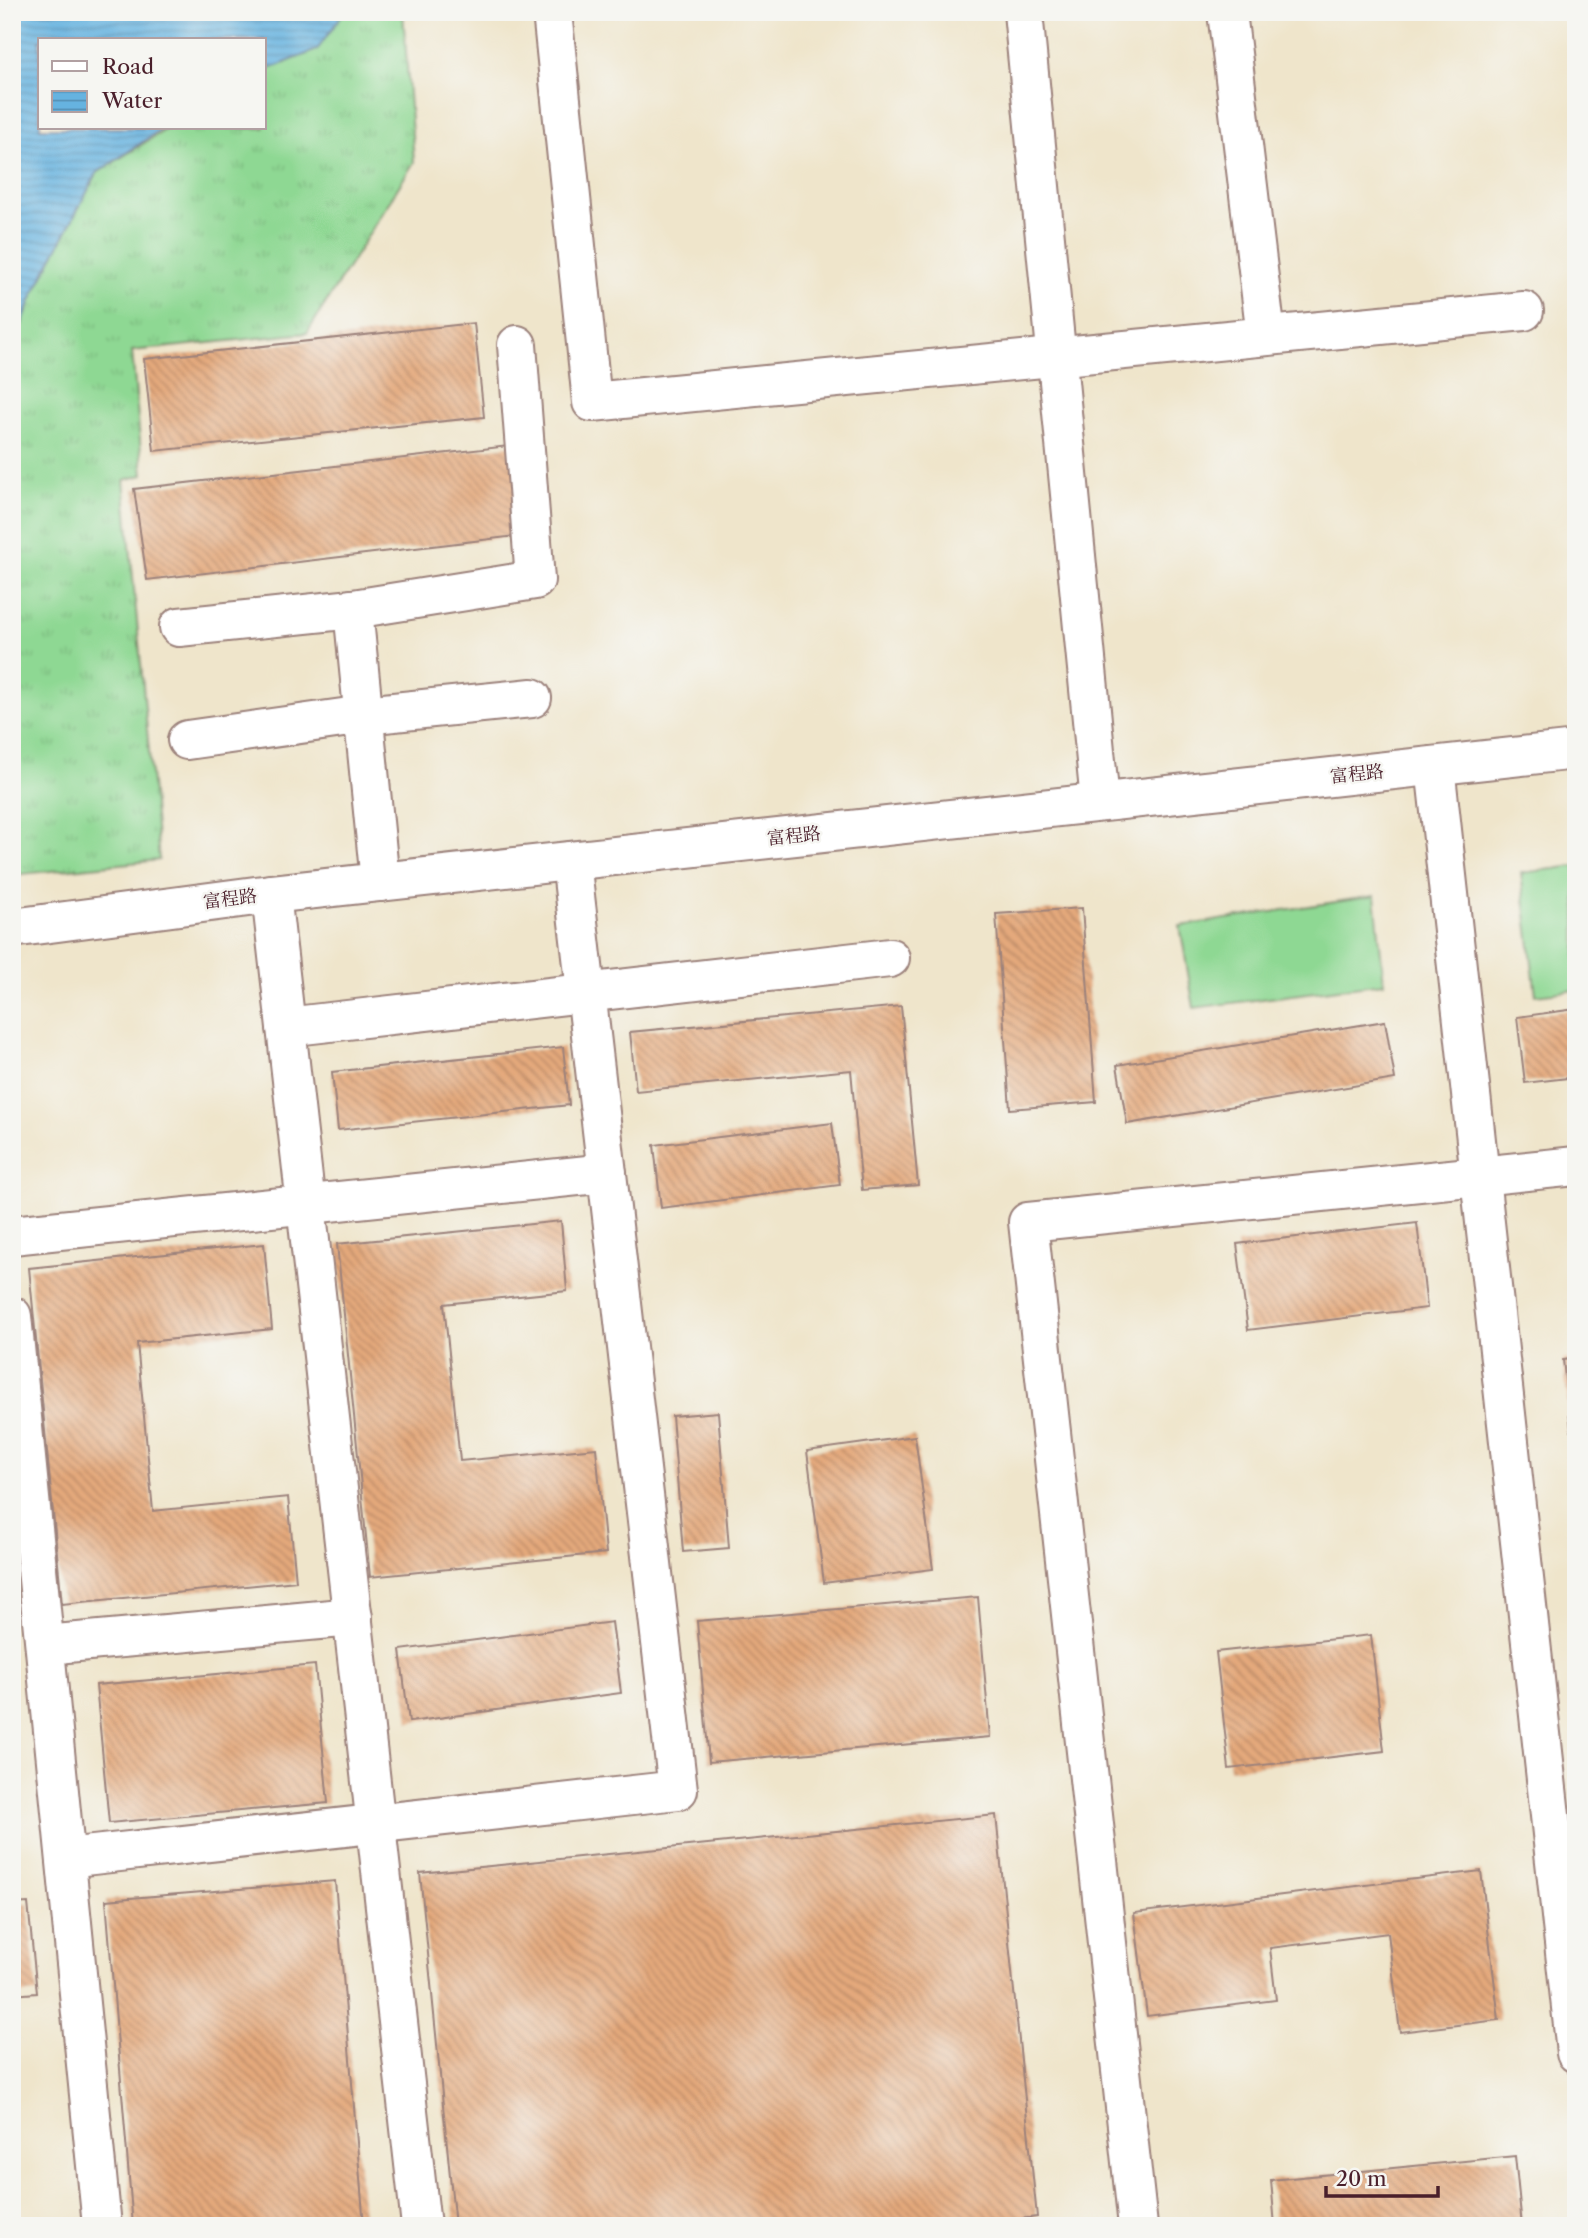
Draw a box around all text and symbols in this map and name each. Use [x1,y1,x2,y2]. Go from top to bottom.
legend [38,38,266,130]
text: Road [102,54,154,79]
text: Water [101,88,162,113]
street label: 富程路 [1329,760,1385,788]
street label: 富程路 [766,822,822,850]
street label: 富程路 [202,885,258,913]
scale bar [1326,2154,1438,2198]
text: 20 m [1336,2166,1387,2191]

